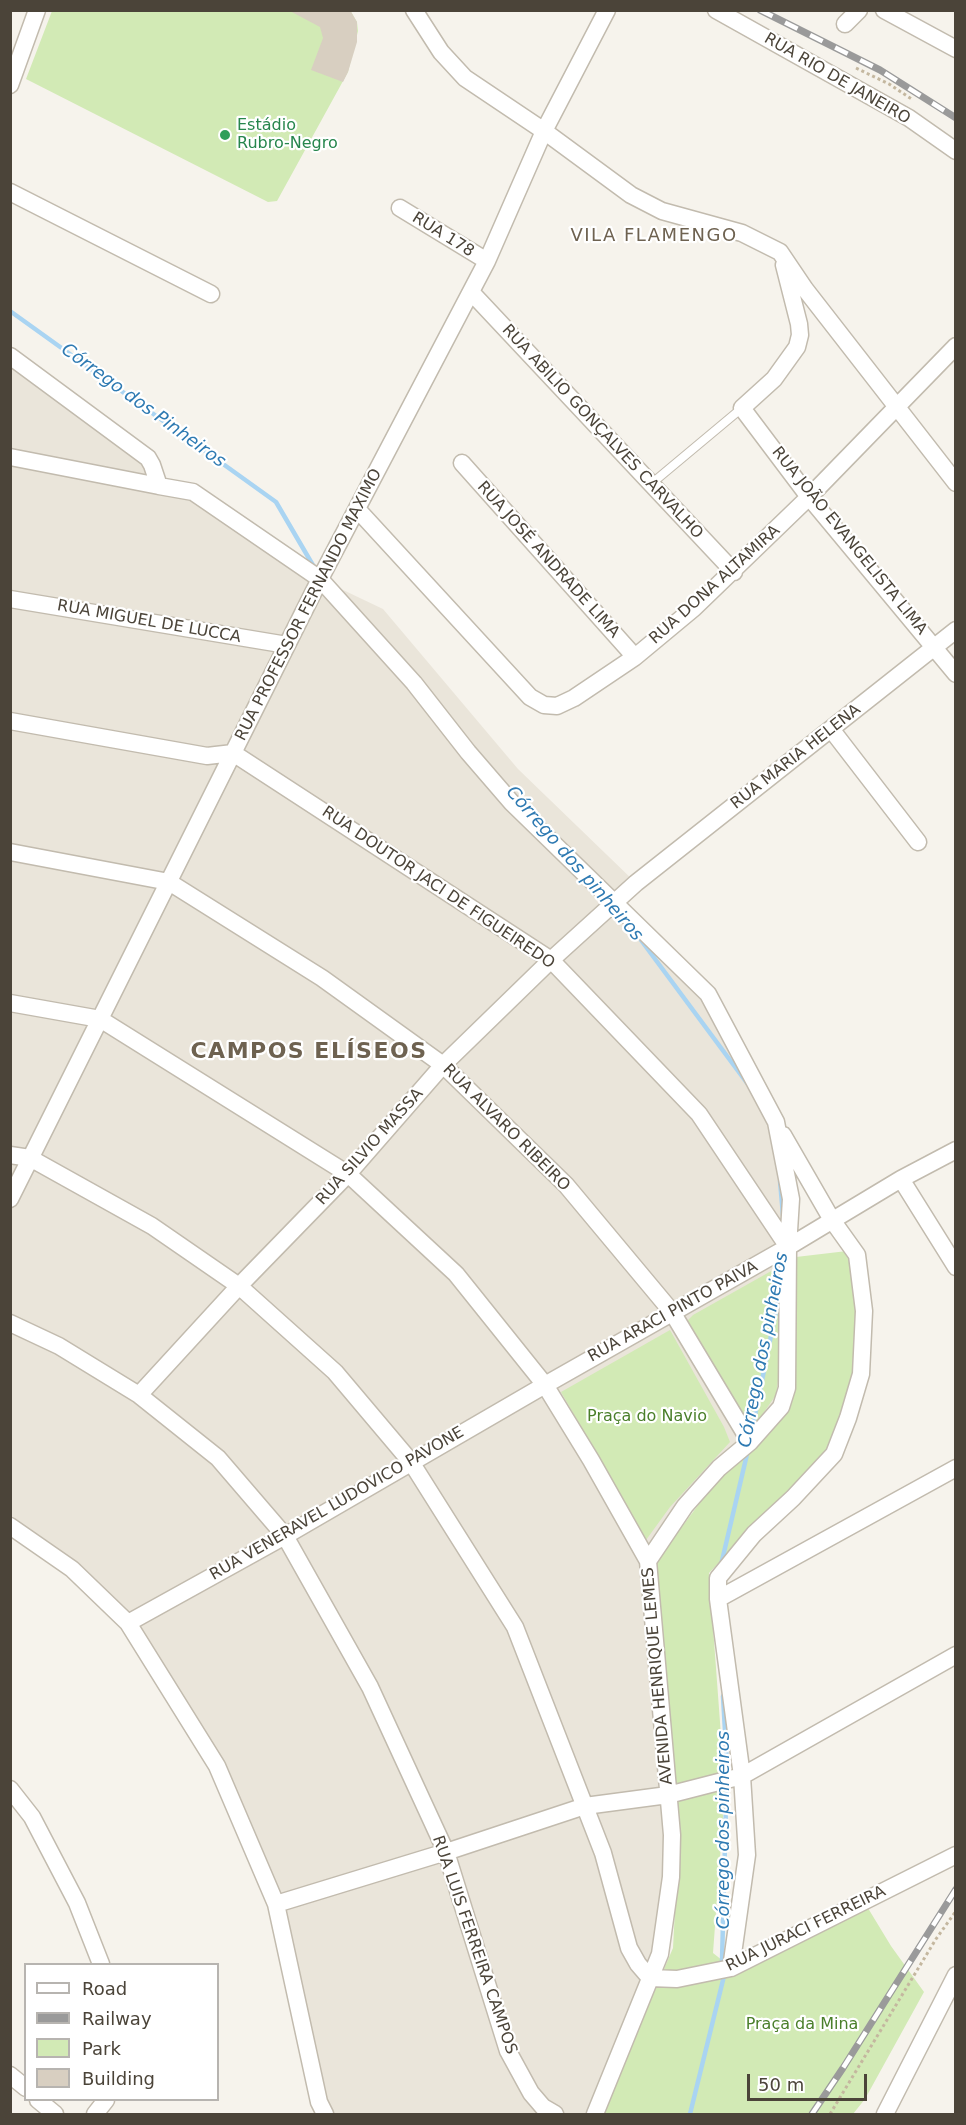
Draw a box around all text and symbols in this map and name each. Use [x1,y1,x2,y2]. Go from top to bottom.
street label: RUA RIO DE JANEIRO [760,29,914,129]
place label: Estádio Rubro-Negro [237,116,338,154]
marker: Estádio Rubro-Negro [218,128,232,142]
street label: RUA 178 [408,208,478,262]
district label: VILA FLAMENGO [570,225,738,247]
street label: RUA ABILIO GONÇALVES CARVALHO [497,321,707,543]
water label: Córrego dos Pinheiros [57,339,229,473]
street label: RUA JOÃO EVANGELISTA LIMA [767,443,931,639]
street label: RUA PROFESSOR FERNANDO MAXIMO [232,466,386,744]
street label: RUA JOSÉ ANDRADE LIMA [473,478,623,642]
street label: RUA DONA ALTAMIRA [646,521,784,649]
street label: RUA MIGUEL DE LUCCA [56,596,242,648]
street label: RUA MARIA HELENA [727,700,865,814]
water label: Córrego dos pinheiros [501,782,647,946]
street label: RUA DOUTOR JACI DE FIGUEIREDO [318,803,558,973]
district label: CAMPOS ELÍSEOS [190,1039,428,1065]
street label: RUA ALVARO RIBEIRO [438,1060,574,1196]
street label: RUA SILVIO MASSA [313,1085,427,1209]
water label: Córrego dos pinheiros [734,1251,794,1449]
street label: RUA ARACI PINTO PAIVA [585,1257,761,1367]
park label: Praça do Navio [587,1407,707,1427]
street label: RUA VENERAVEL LUDOVICO PAVONE [206,1423,468,1585]
street label: AVENIDA HENRIQUE LEMES [639,1566,677,1786]
water label: Córrego dos pinheiros [713,1731,735,1929]
street label: RUA LUIS FERREIRA CAMPOS [428,1833,520,2057]
street label: RUA JURACI FERREIRA [723,1882,889,1976]
legend [24,1963,219,2101]
text: Road [82,1978,127,1999]
text: Railway [82,2008,152,2029]
park label: Praça da Mina [746,2015,858,2035]
text: Park [82,2038,121,2059]
scale bar [750,2062,870,2100]
text: Building [82,2068,155,2089]
text: 50 m [758,2074,804,2095]

